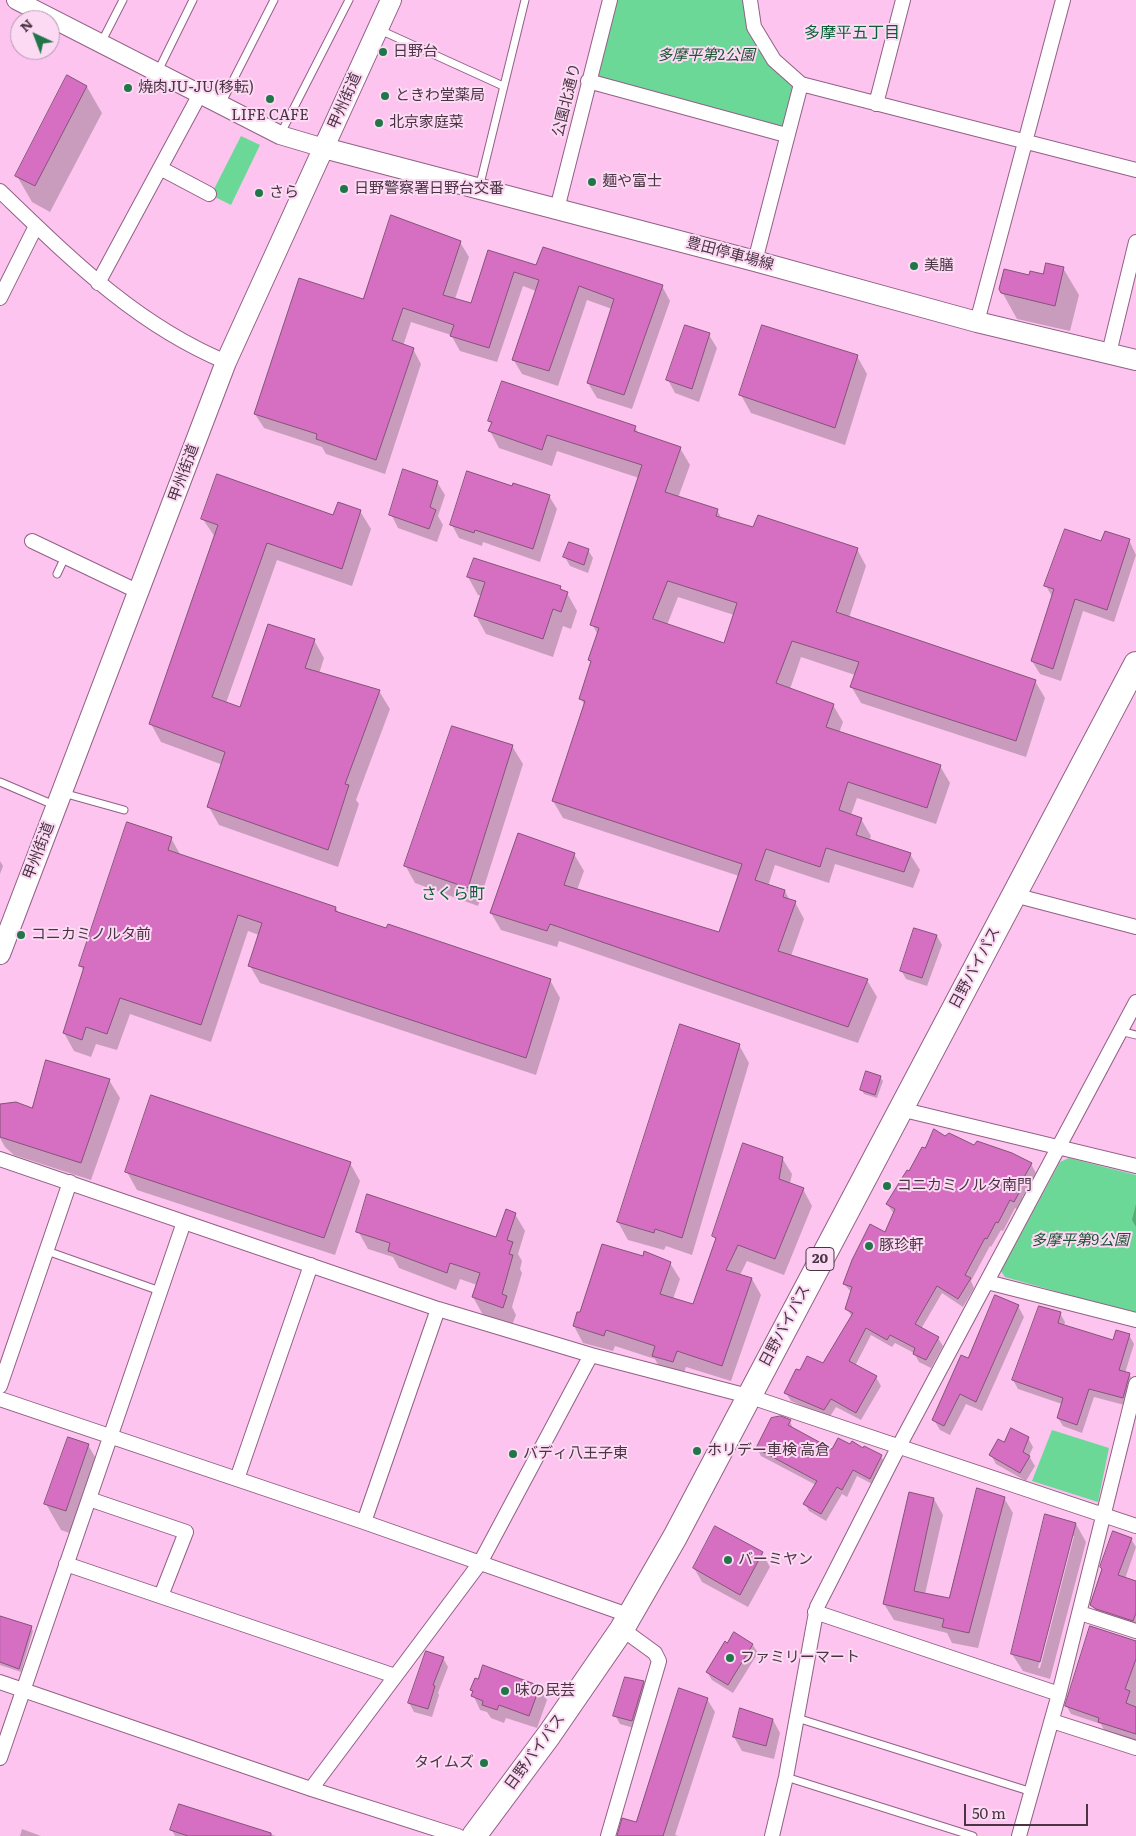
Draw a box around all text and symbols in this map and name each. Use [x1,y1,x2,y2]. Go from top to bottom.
north arrow [10,10,60,60]
text: N [14,13,37,36]
district label: 多摩平五丁目 [804,23,900,43]
place label: 日野台 [393,43,438,61]
marker: 日野台 [377,46,389,58]
park label: 多摩平第2公園 [657,47,755,65]
street label: 公園北通り [549,61,585,139]
street label: 甲州街道 [325,70,365,132]
place label: 焼肉JU-JU(移転) [138,79,254,97]
marker: 焼肉JU-JU(移転) [122,82,134,94]
place label: ときわ堂薬局 [395,87,485,105]
marker: ときわ堂薬局 [379,90,391,102]
marker: LIFE CAFE [264,93,276,105]
place label: LIFE CAFE [231,107,309,125]
place label: 北京家庭菜 [389,114,464,132]
marker: 北京家庭菜 [373,117,385,129]
place label: 麺や富士 [602,173,662,191]
marker: 麺や富士 [586,176,598,188]
place label: 日野警察署日野台交番 [354,180,504,198]
marker: 日野警察署日野台交番 [338,183,350,195]
place label: さら [269,184,299,202]
marker: さら [253,187,265,199]
street label: 豊田停車場線 [684,234,776,274]
place label: 美膳 [924,257,954,275]
marker: 美膳 [908,260,920,272]
street label: 甲州街道 [165,442,203,504]
street label: 甲州街道 [20,820,58,882]
district label: さくら町 [421,884,485,904]
street label: 日野バイパス [946,924,1004,1012]
place label: コニカミノルタ前 [31,926,151,944]
marker: コニカミノルタ前 [15,929,27,941]
place label: コニカミノルタ南門 [897,1177,1032,1195]
marker: コニカミノルタ南門 [881,1180,893,1192]
park label: 多摩平第9公園 [1031,1232,1129,1250]
place label: 豚珍軒 [879,1237,924,1255]
marker: 豚珍軒 [863,1240,875,1252]
road number: 20 [806,1248,834,1270]
street label: 日野バイパス [756,1282,814,1370]
place label: ホリデー車検 高倉 [707,1442,830,1460]
place label: バディ八王子東 [523,1445,628,1463]
marker: ホリデー車検 高倉 [691,1445,703,1457]
marker: バディ八王子東 [507,1448,519,1460]
place label: バーミヤン [738,1551,813,1569]
marker: バーミヤン [722,1554,734,1566]
place label: ファミリーマート [740,1649,860,1667]
marker: ファミリーマート [724,1652,736,1664]
place label: 味の民芸 [515,1682,575,1700]
marker: 味の民芸 [499,1685,511,1697]
street label: 日野バイパス [501,1710,569,1794]
place label: タイムズ [414,1754,474,1772]
marker: タイムズ [478,1757,490,1769]
scale bar [966,1794,1090,1826]
text: 50 m [972,1801,1006,1824]

